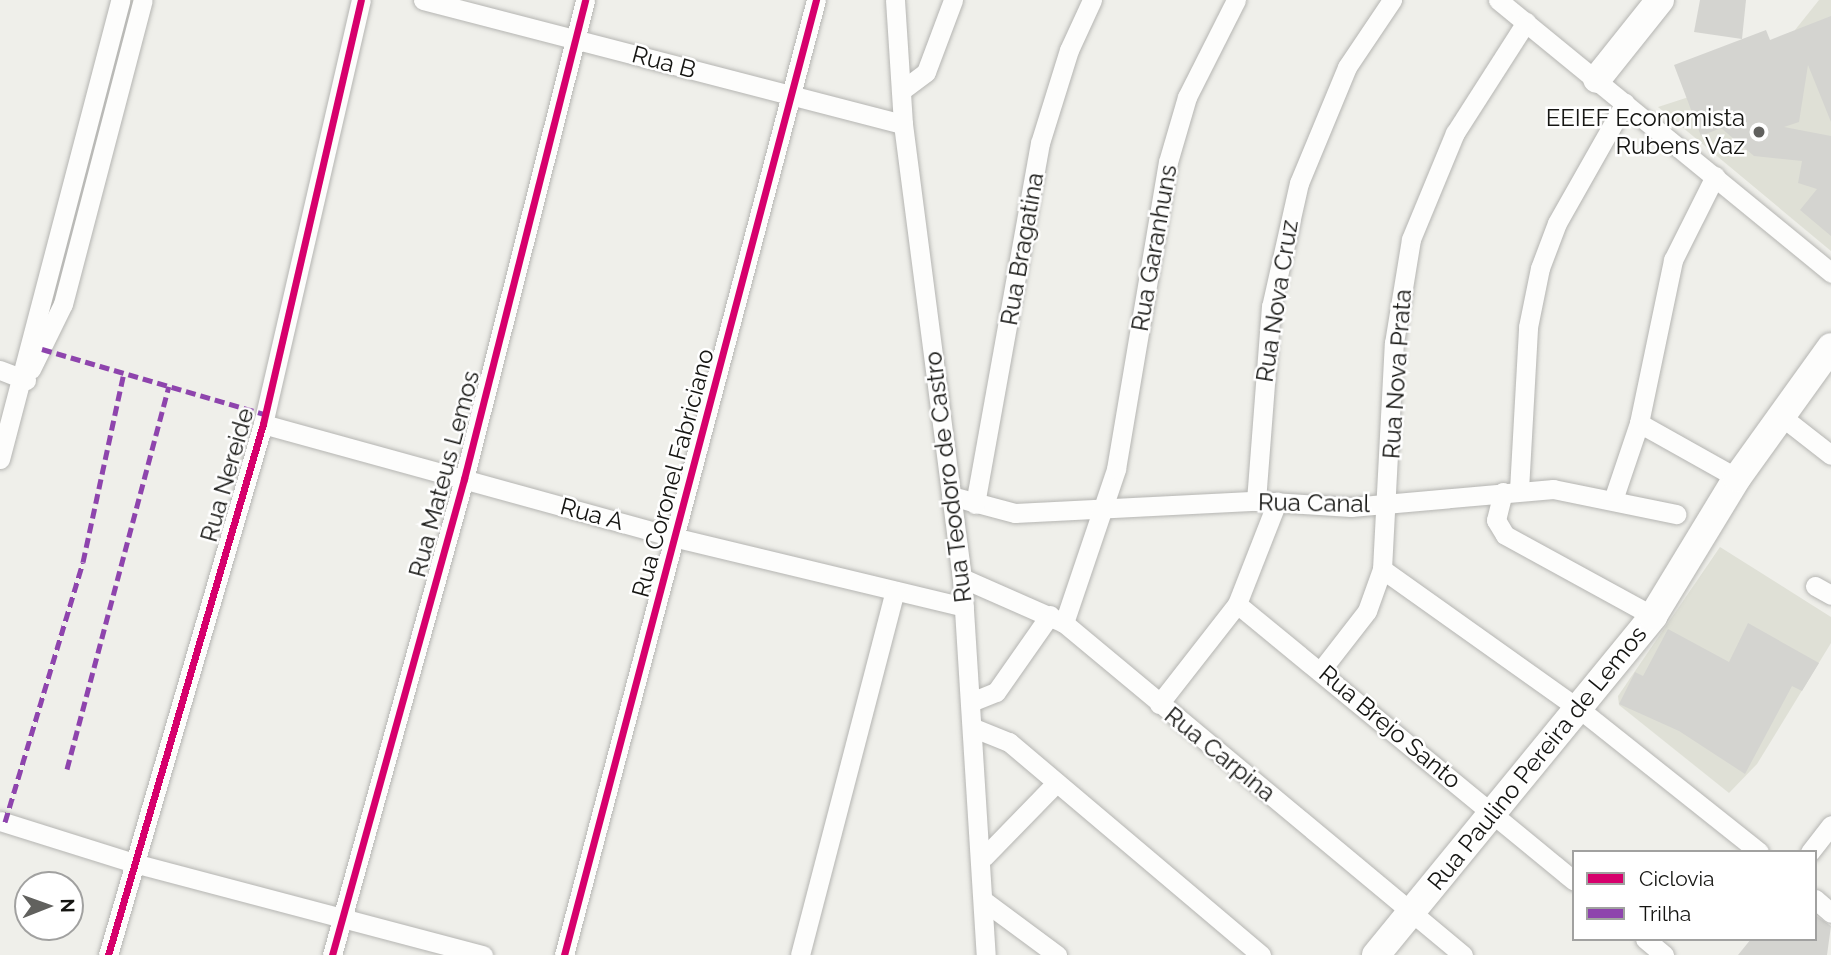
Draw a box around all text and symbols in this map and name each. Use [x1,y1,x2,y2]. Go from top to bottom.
street label: Rua B [629,40,699,84]
place label: EEIEF Economista Rubens Vaz [1545,104,1745,160]
marker: EEIEF Economista Rubens Vaz [1751,124,1767,140]
street label: Rua Garanhuns [1125,163,1183,333]
street label: Rua Bragatina [994,170,1050,328]
street label: Rua Nova Cruz [1250,218,1304,384]
street label: Rua Nova Prata [1377,288,1417,460]
street label: Rua Coronel Fabriciano [626,345,720,601]
street label: Rua Teodoro de Castro [918,349,978,605]
street label: Rua Mateus Lemos [403,368,485,580]
street label: Rua Nereide [194,405,260,545]
street label: Rua Canal [1258,488,1370,518]
street label: Rua A [557,492,627,536]
street label: Rua Paulino Pereira de Lemos [1421,620,1653,896]
street label: Rua Brejo Santo [1313,659,1467,795]
street label: Rua Carpina [1159,701,1281,807]
legend [1572,850,1817,941]
text: Ciclovia [1639,866,1715,891]
north arrow [14,871,84,941]
text: N [57,898,79,913]
text: Trilha [1639,901,1691,926]

